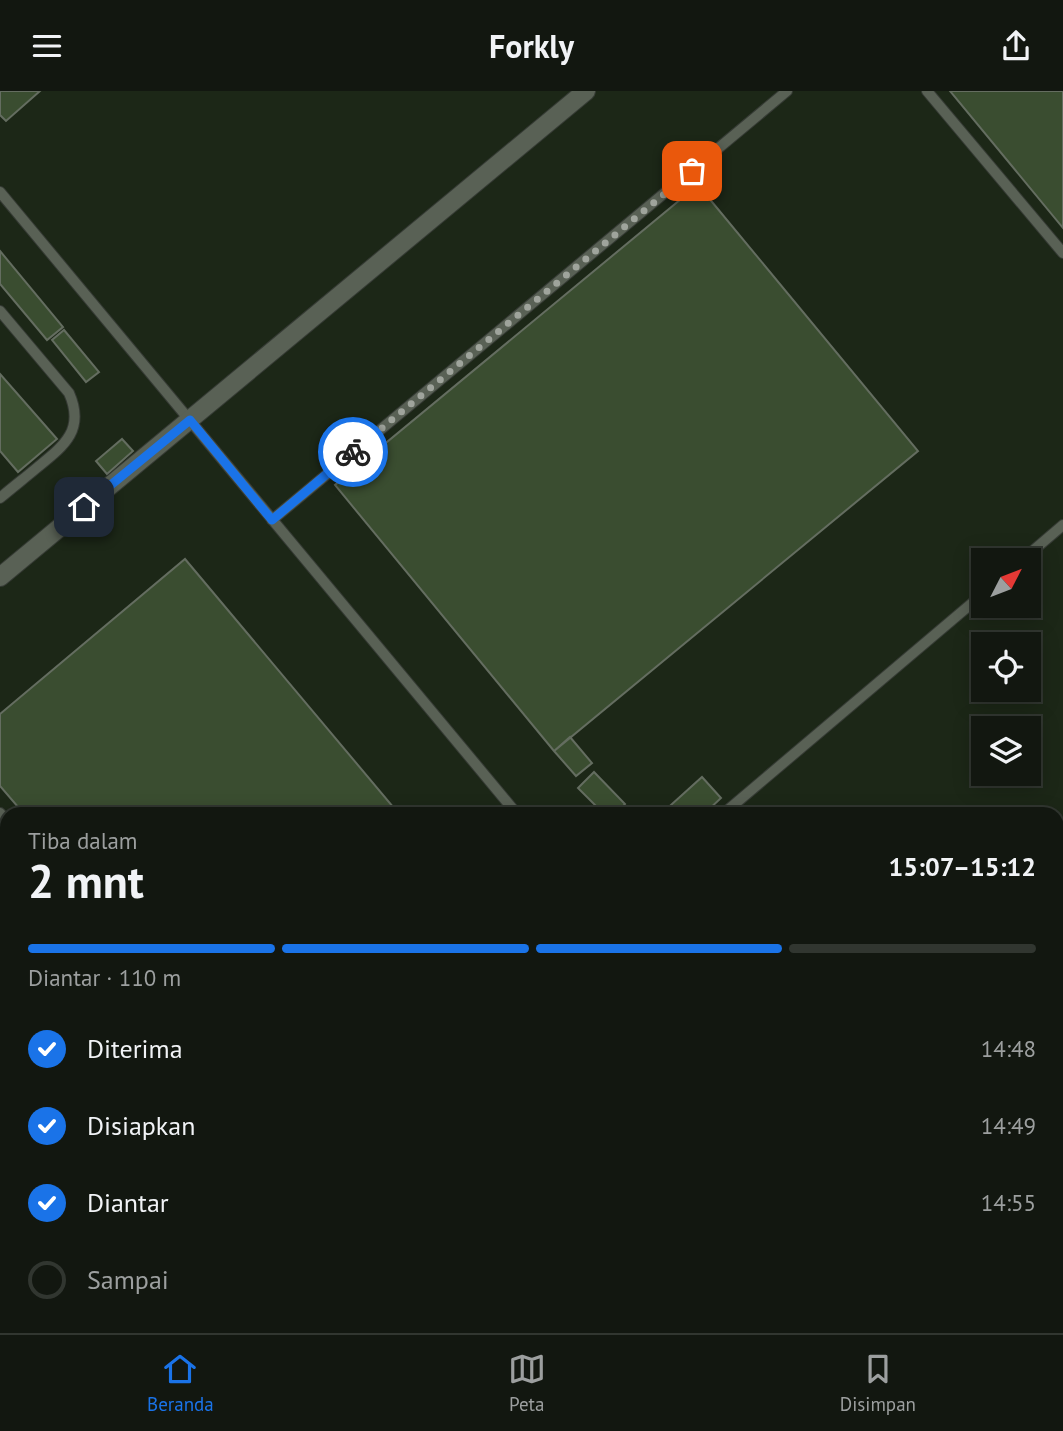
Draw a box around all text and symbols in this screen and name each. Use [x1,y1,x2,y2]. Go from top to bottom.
text: Forkly [489,25,574,67]
icon: menu [28,27,66,65]
icon: share [997,27,1035,65]
pin [662,141,722,201]
icon: bag [673,152,711,190]
courier [318,417,388,487]
icon: bike [334,433,372,471]
pin [54,477,114,537]
icon: home [65,488,103,526]
north arrow [971,548,1041,618]
map controls [971,548,1041,786]
button: locate [971,632,1041,702]
button: layers [971,716,1041,786]
text: Tiba dalam [28,826,137,855]
text: 15:07–15:12 [889,850,1036,883]
text: 2 mnt [28,851,144,911]
text: Diantar · 110 m [28,963,181,992]
icon: check [28,1030,66,1068]
text: Diterima [87,1032,183,1065]
text: 14:48 [981,1034,1036,1063]
icon: check [28,1107,66,1145]
text: Disiapkan [87,1109,195,1142]
text: 14:49 [981,1111,1036,1140]
icon: check [28,1184,66,1222]
text: Diantar [87,1186,169,1219]
text: 14:55 [981,1188,1036,1217]
text: Sampai [87,1263,169,1296]
tab: Beranda [147,1350,214,1416]
tab: Peta [508,1350,546,1416]
tab: Disimpan [840,1350,916,1416]

